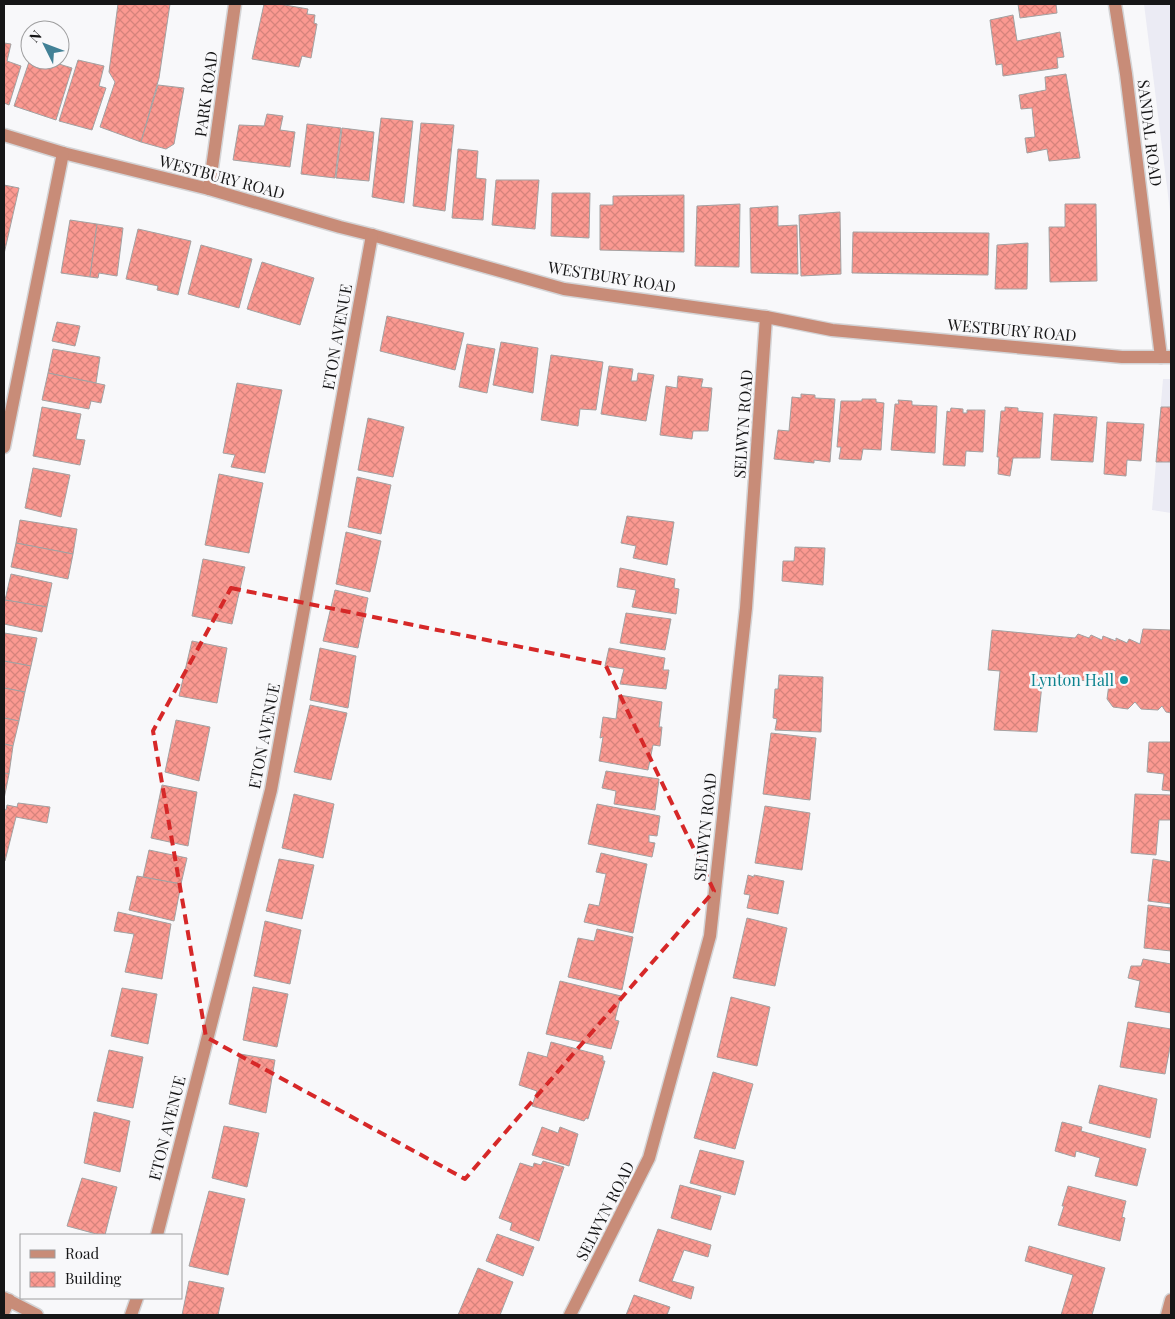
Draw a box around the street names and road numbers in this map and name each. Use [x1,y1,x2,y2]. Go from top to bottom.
street label: PARK ROAD [189,50,222,138]
street label: SANDAL ROAD [1134,78,1167,187]
street label: WESTBURY ROAD [156,149,287,203]
street label: WESTBURY ROAD [546,256,678,297]
street label: ETON AVENUE [317,282,356,392]
street label: WESTBURY ROAD [946,313,1077,346]
street label: SELWYN ROAD [728,369,757,479]
street label: ETON AVENUE [243,681,284,791]
street label: SELWYN ROAD [688,772,721,882]
street label: ETON AVENUE [143,1073,190,1182]
street label: SELWYN ROAD [570,1157,639,1264]

